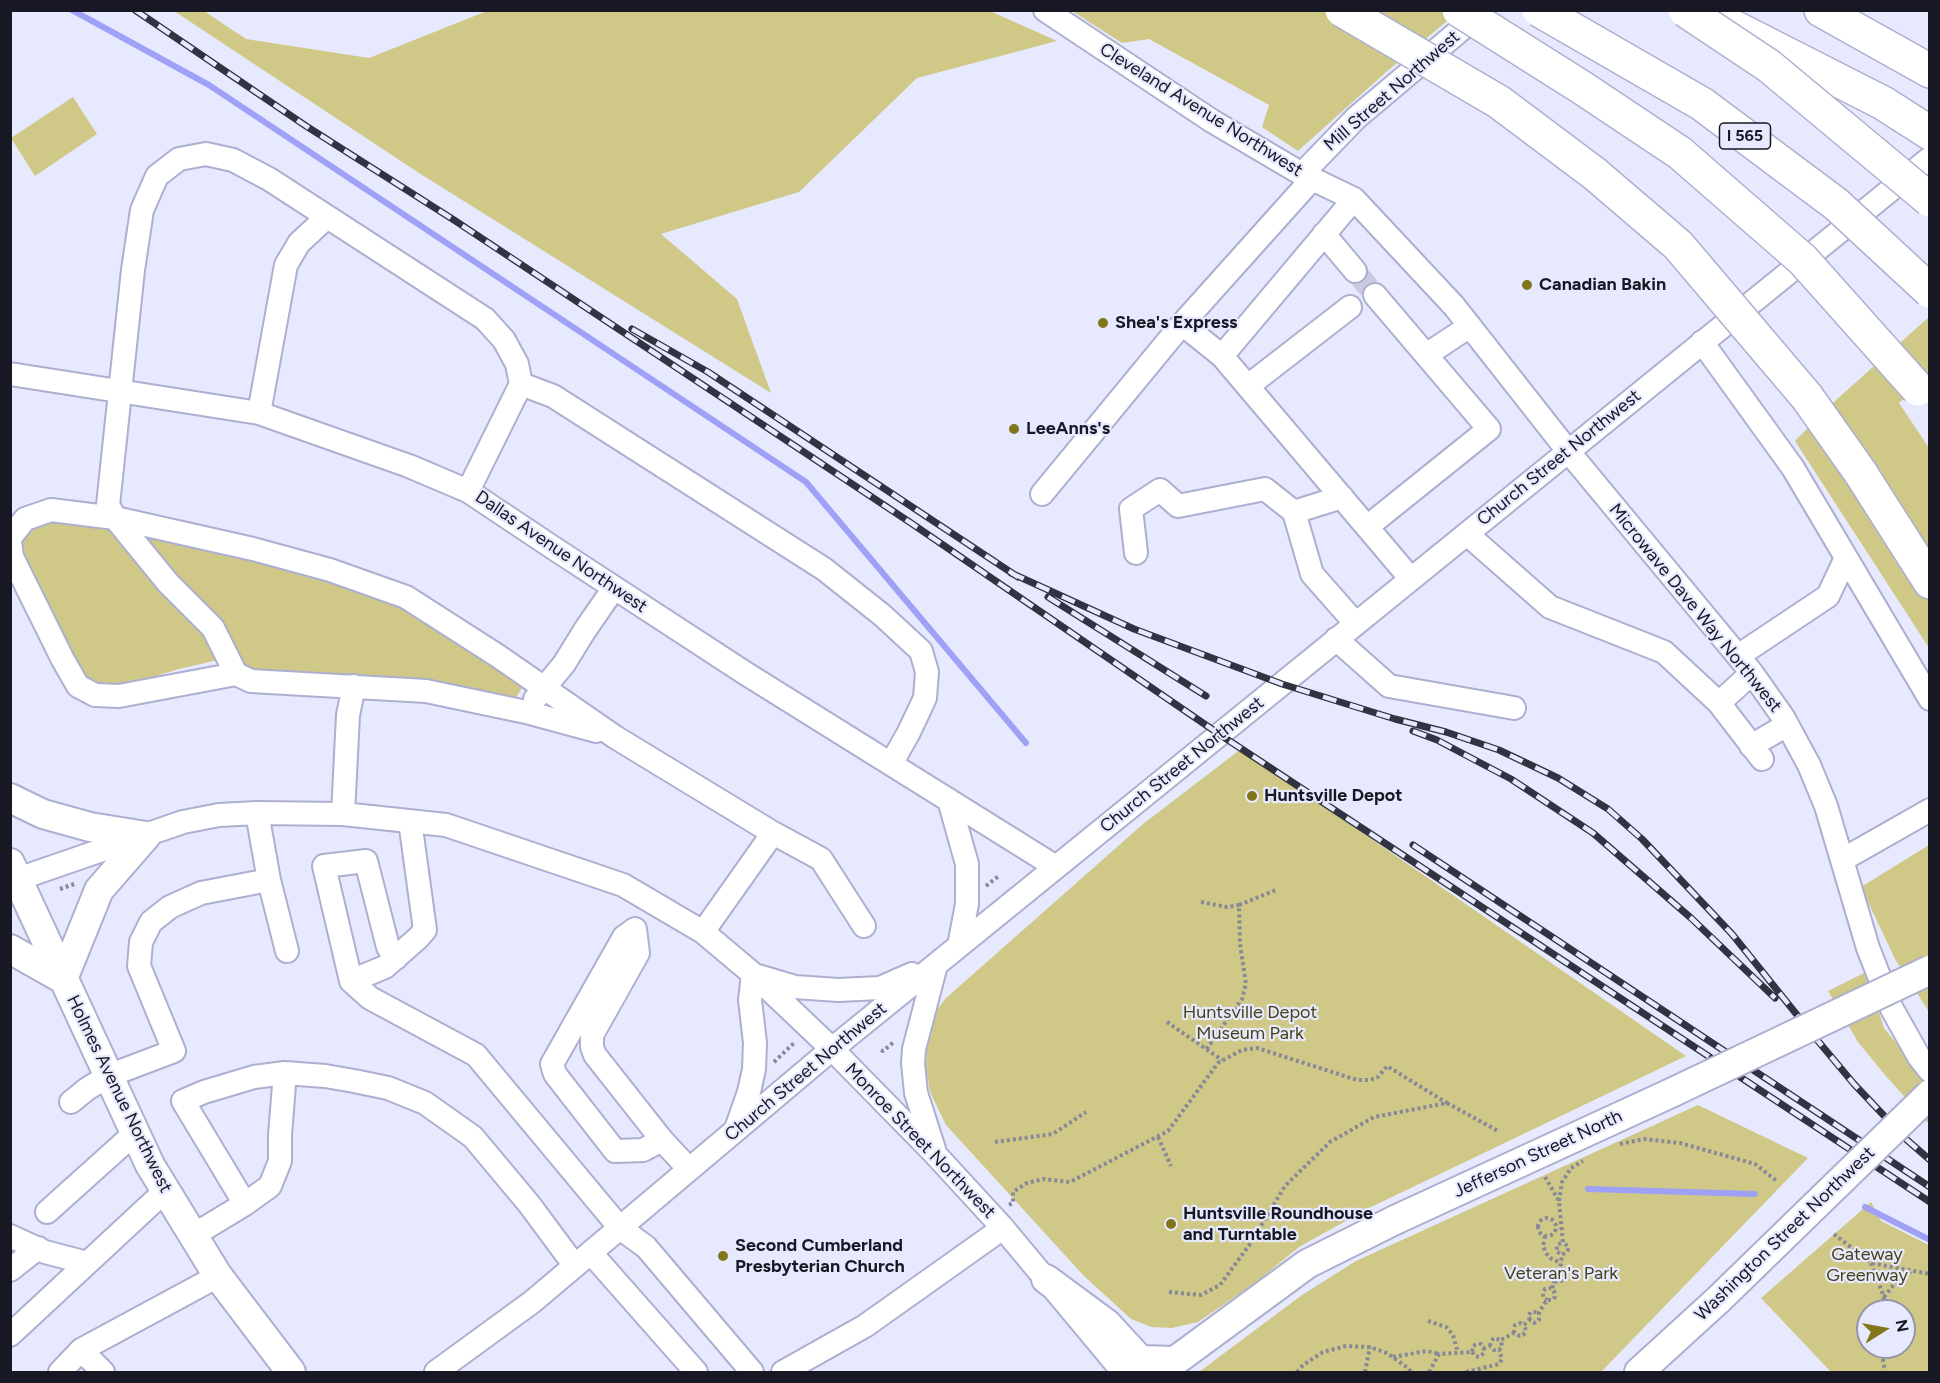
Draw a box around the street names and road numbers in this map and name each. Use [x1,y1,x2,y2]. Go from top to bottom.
street label: Mill Street Northwest [1320,26,1464,156]
street label: Cleveland Avenue Northwest [1096,39,1306,181]
road number: I 565 [1720,123,1770,149]
street label: Church Street Northwest [1473,385,1645,531]
street label: Dallas Avenue Northwest [471,486,651,618]
street label: Microwave Dave Way Northwest [1604,499,1786,717]
street label: Church Street Northwest [1096,692,1268,838]
street label: Holmes Avenue Northwest [62,992,176,1196]
street label: Church Street Northwest [721,998,891,1146]
street label: Monroe Street Northwest [840,1059,1000,1223]
street label: Jefferson Street North [1450,1105,1626,1203]
street label: Washington Street Northwest [1691,1142,1879,1326]

